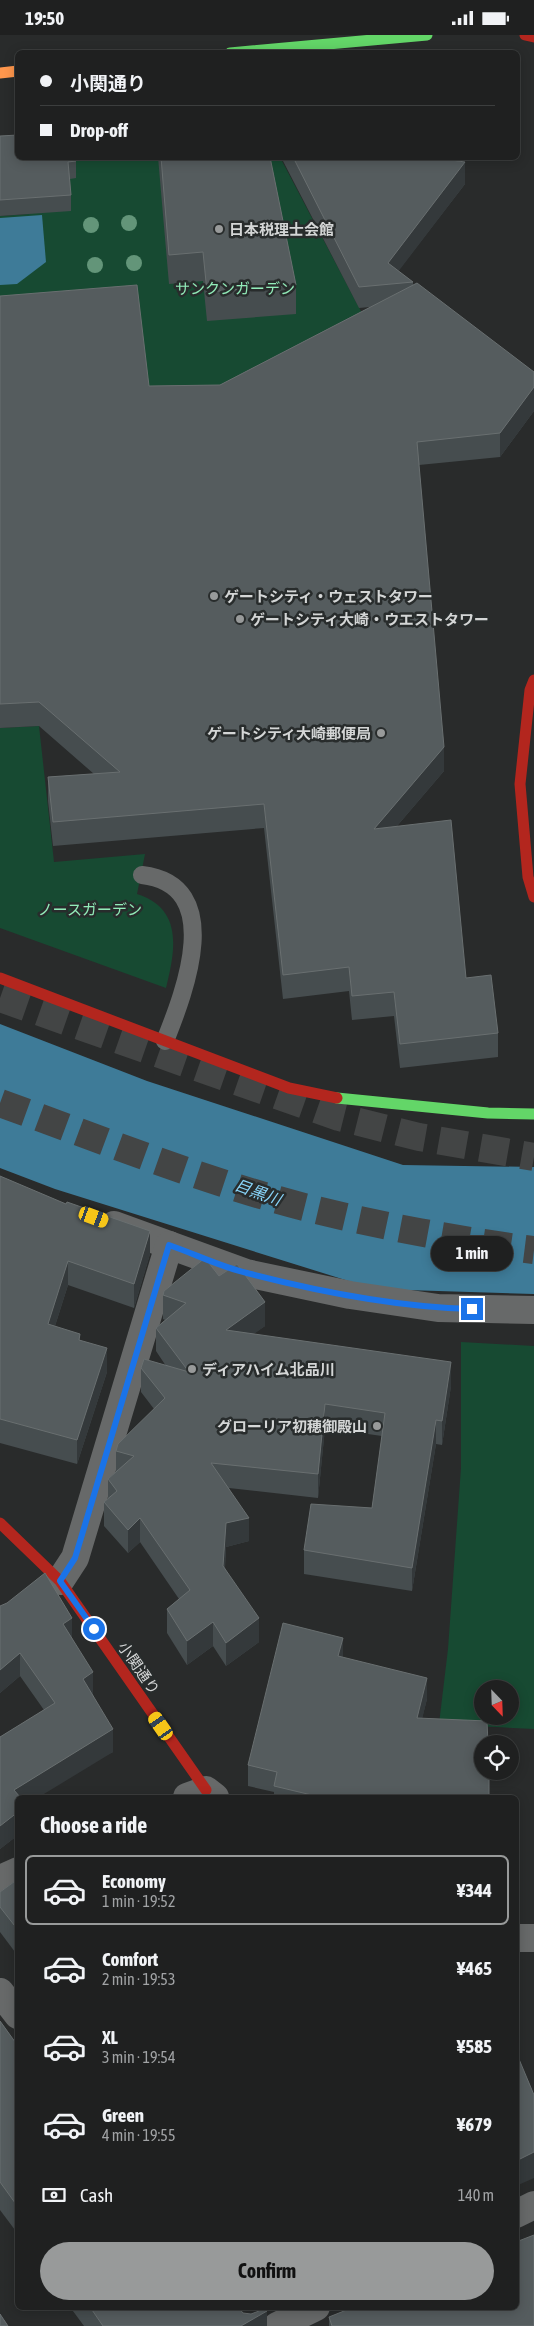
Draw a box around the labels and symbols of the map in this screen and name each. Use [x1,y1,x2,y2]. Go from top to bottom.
place label: 日本税理士会館 [229,221,334,238]
marker: 日本税理士会館 [213,223,225,235]
park label: サンクンガーデン [175,280,295,297]
place label: ゲートシティ・ウェストタワー [224,588,433,605]
marker: ゲートシティ・ウェストタワー [208,590,220,602]
place label: ゲートシティ大崎・ウエストタワー [250,611,489,628]
marker: ゲートシティ大崎・ウエストタワー [234,613,246,625]
place label: ゲートシティ大崎郵便局 [207,725,371,742]
marker: ゲートシティ大崎郵便局 [375,727,387,739]
park label: ノースガーデン [38,901,142,918]
water label: 目黒川 [232,1175,286,1209]
car [77,1205,110,1229]
callout: 1 min [431,1237,513,1271]
route end [461,1298,483,1320]
place label: ディアハイム北品川 [202,1361,335,1378]
marker: ディアハイム北品川 [186,1363,198,1375]
place label: グローリア初穂御殿山 [217,1418,367,1435]
marker: グローリア初穂御殿山 [371,1420,383,1432]
route start [83,1618,105,1640]
street label: 小関通り [115,1639,163,1697]
north arrow [474,1680,519,1725]
car [146,1709,175,1743]

